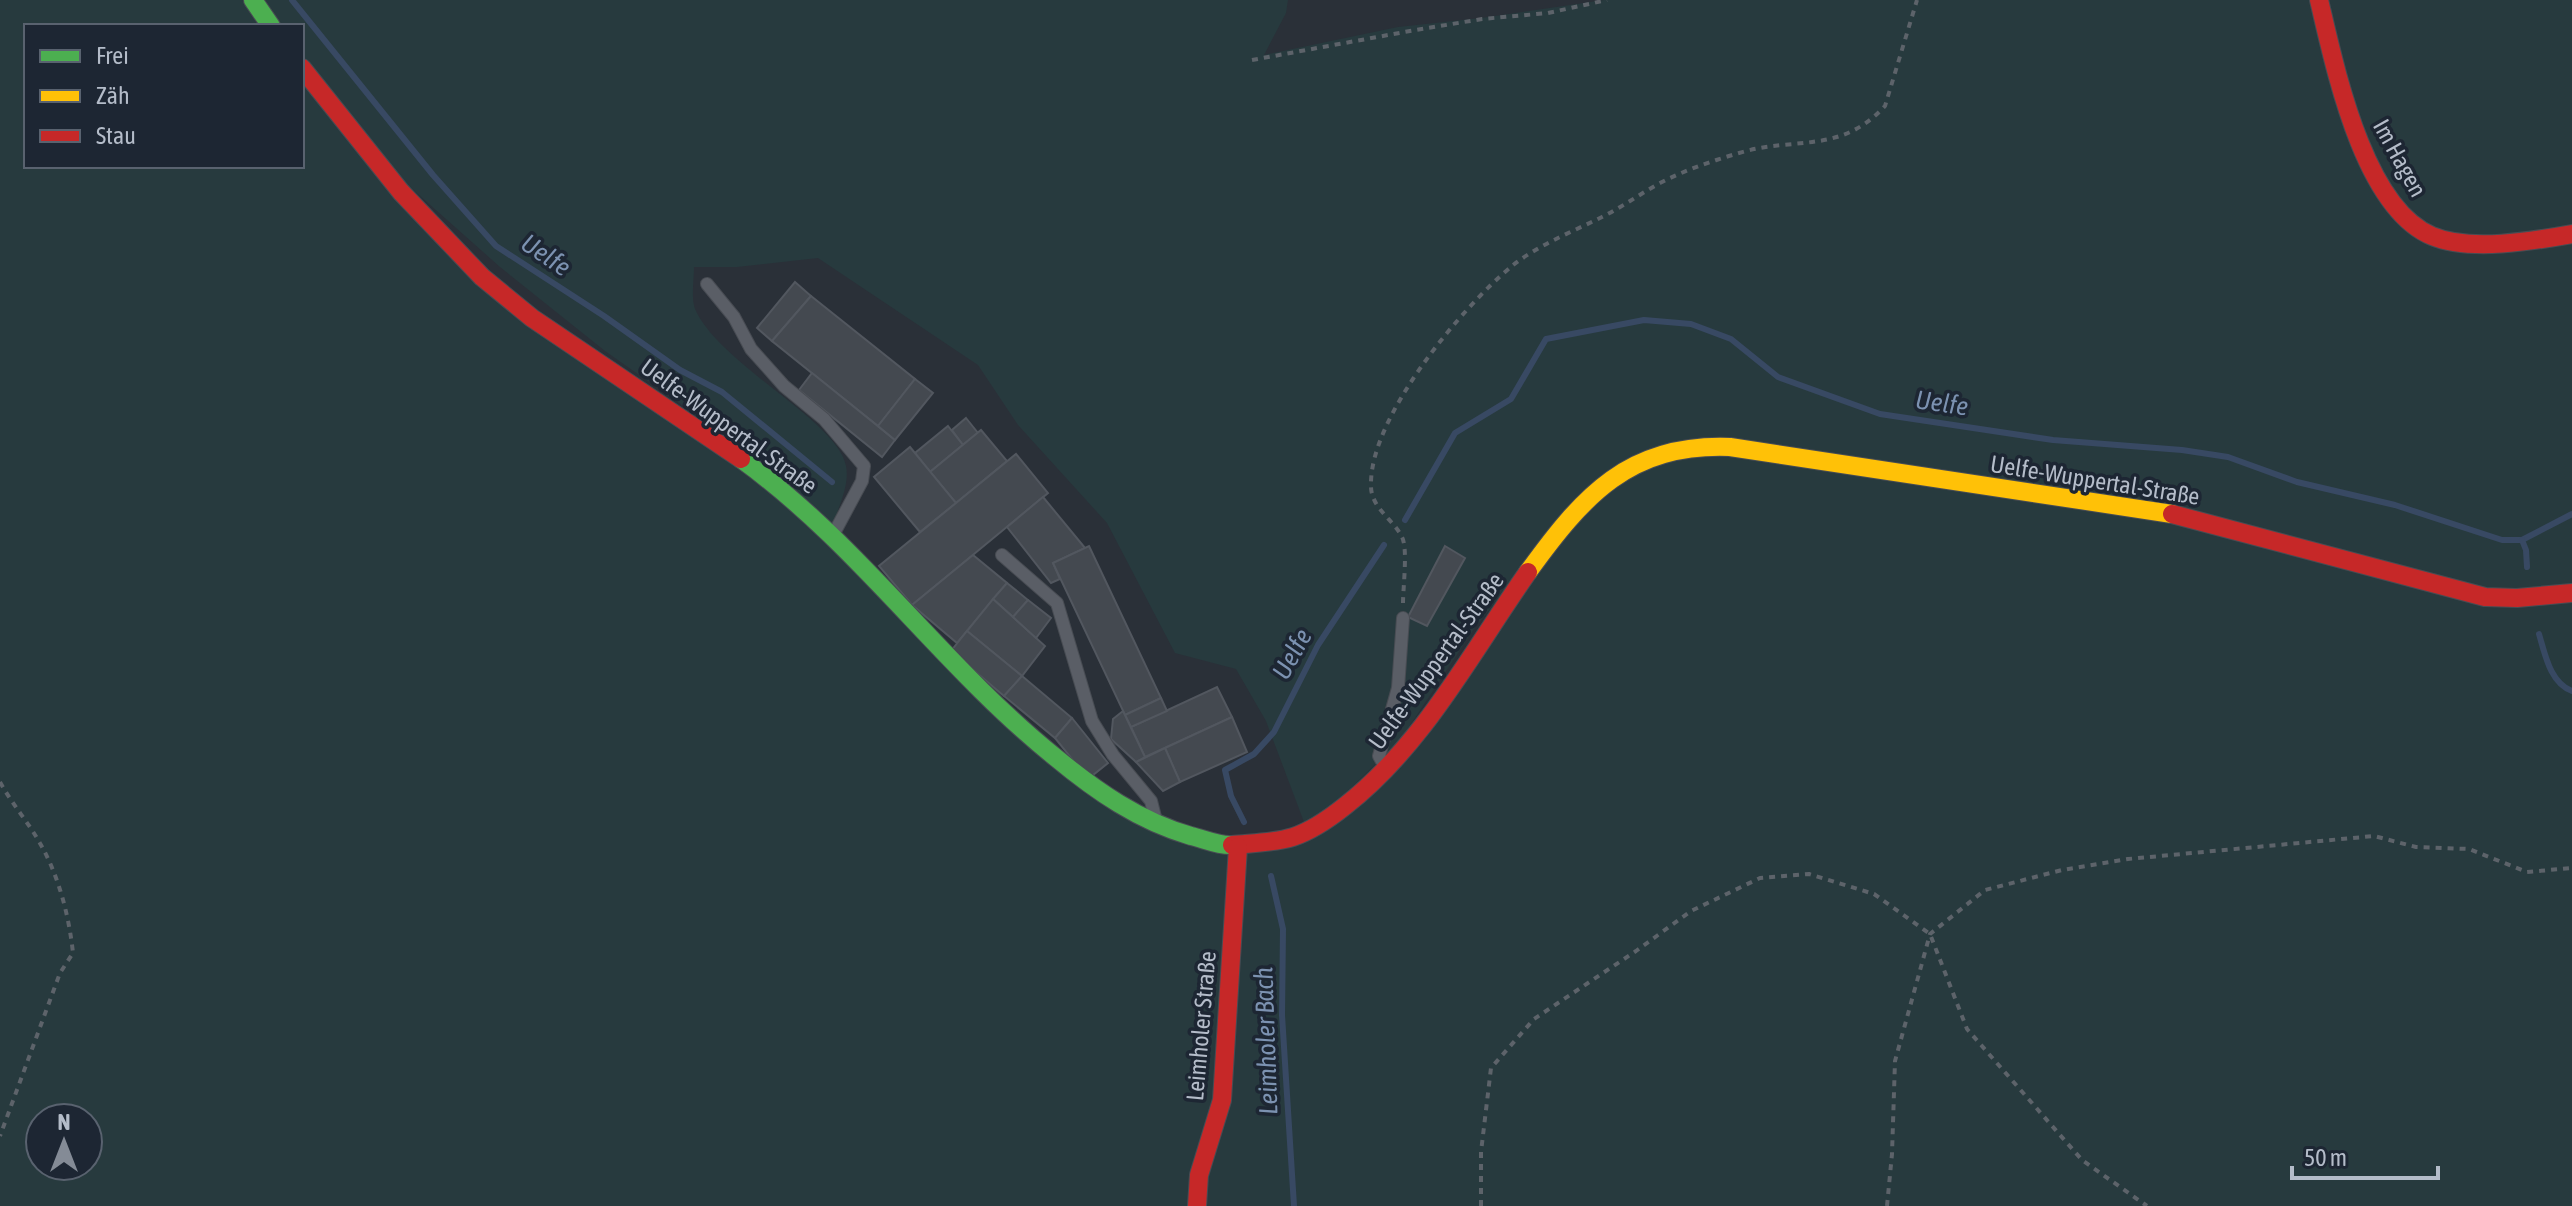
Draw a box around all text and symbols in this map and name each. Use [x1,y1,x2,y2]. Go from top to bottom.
legend [24,24,304,168]
text: Frei [96,42,129,69]
text: Zäh [96,82,130,109]
street label: Im Hagen [2368,115,2432,201]
text: Stau [96,122,136,149]
water label: Uelfe [516,228,576,282]
street label: Uelfe-Wuppertal-Straße [636,353,822,499]
water label: Uelfe [1914,384,1970,422]
street label: Uelfe-Wuppertal-Straße [1988,450,2202,510]
street label: Uelfe-Wuppertal-Straße [1363,568,1509,754]
water label: Uelfe [1266,624,1318,684]
street label: Leimholer Straße [1181,950,1221,1102]
water label: Leimholer Bach [1248,966,1284,1115]
north arrow [24,1102,104,1182]
text: N [58,1109,70,1135]
scale bar [2292,1130,2438,1180]
text: 50 m [2304,1144,2347,1171]

